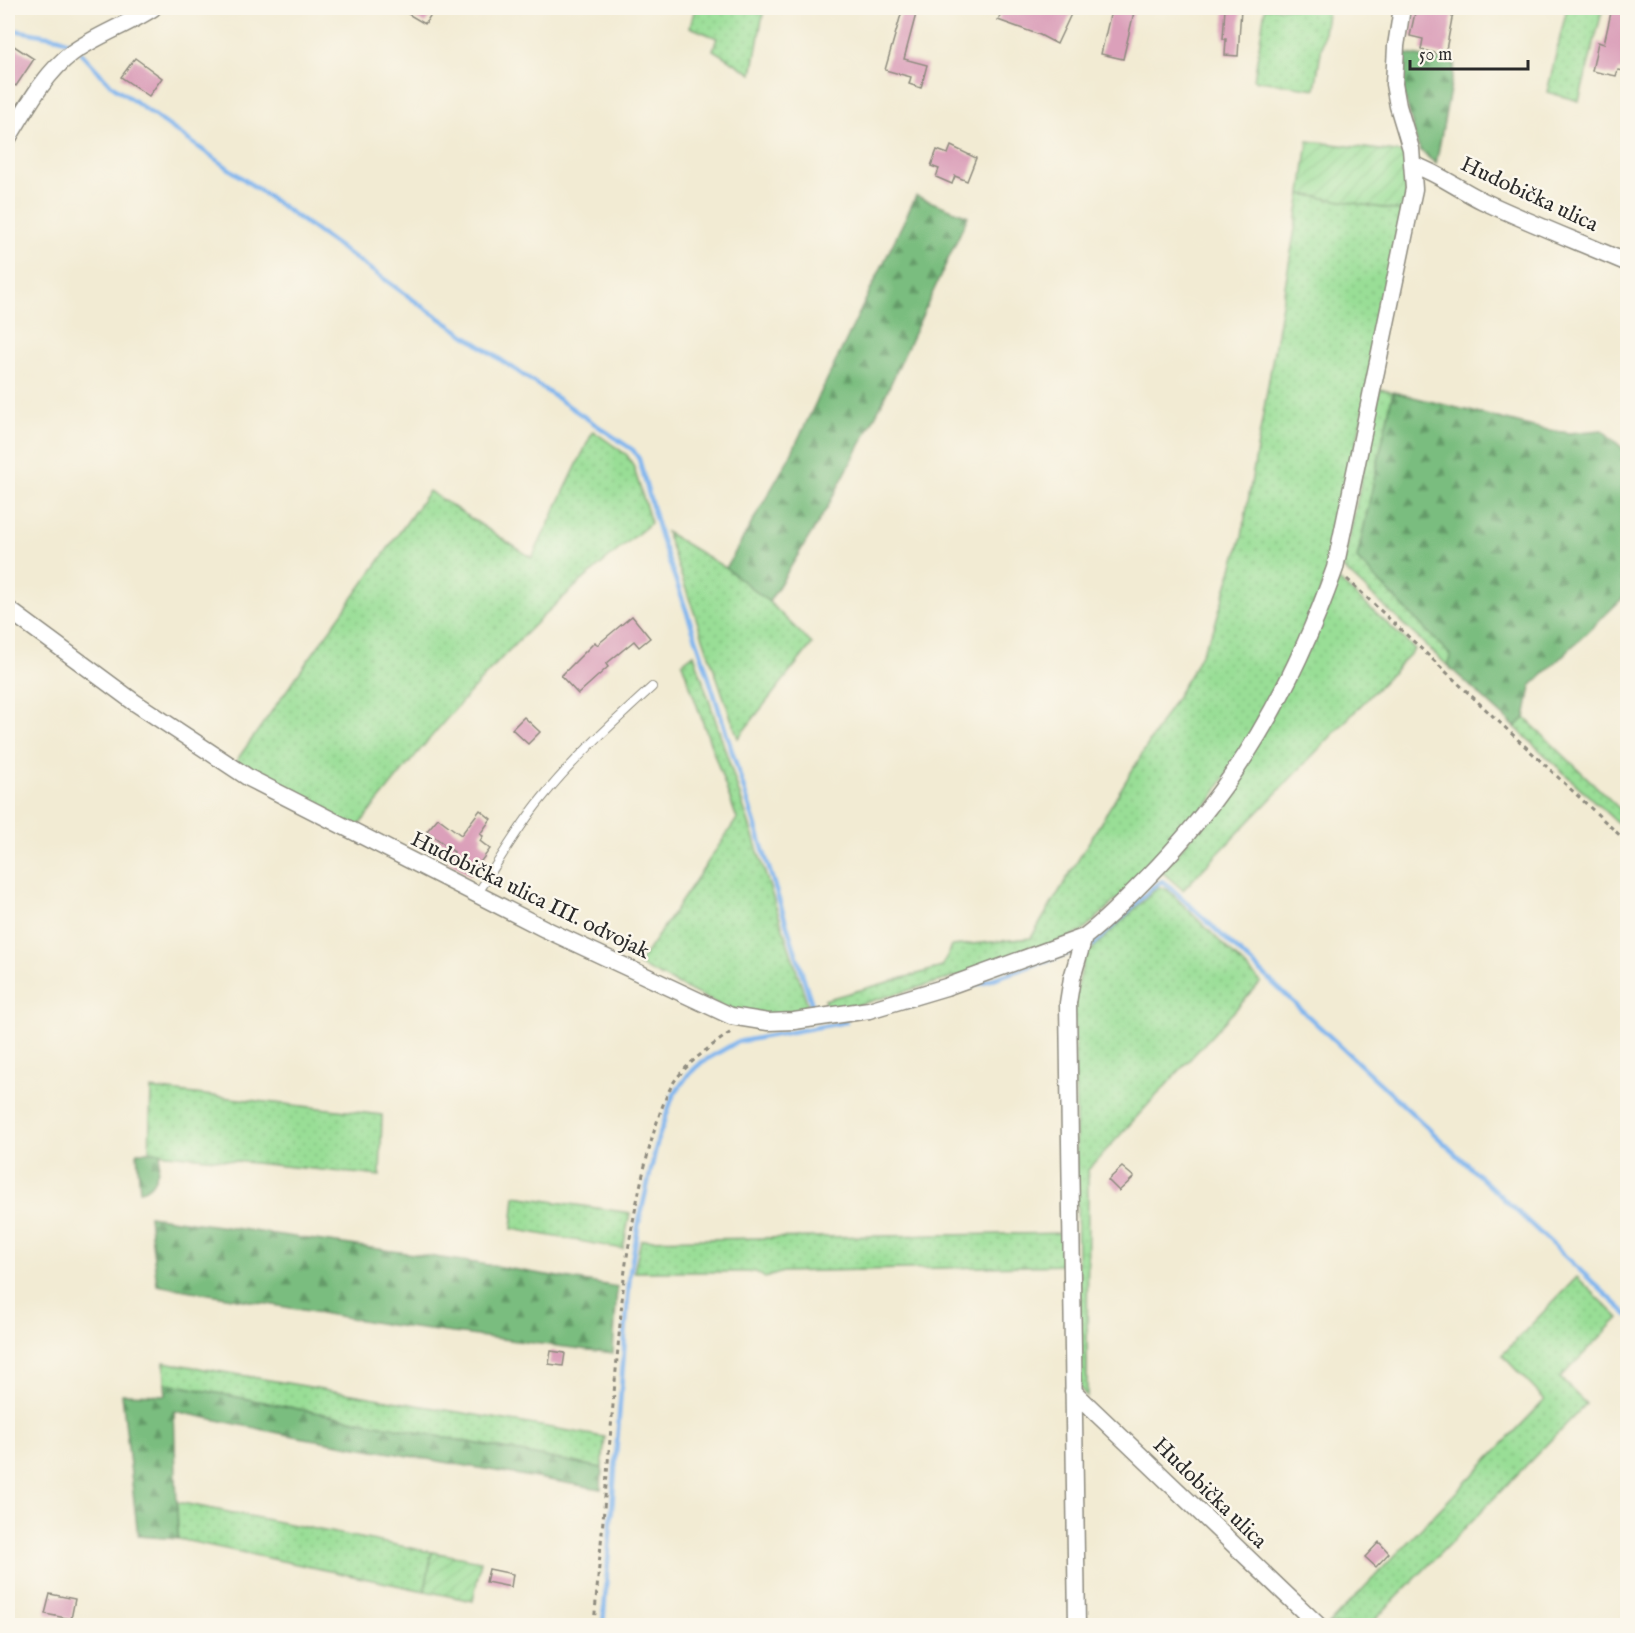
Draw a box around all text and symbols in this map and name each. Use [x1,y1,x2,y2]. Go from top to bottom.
scale bar [1410,33,1528,71]
text: 50 m [1419,44,1452,67]
street label: Hudobička ulica [1456,151,1603,239]
street label: Hudobička ulica III. odvojak [406,826,655,966]
street label: Hudobička ulica [1146,1432,1273,1556]

